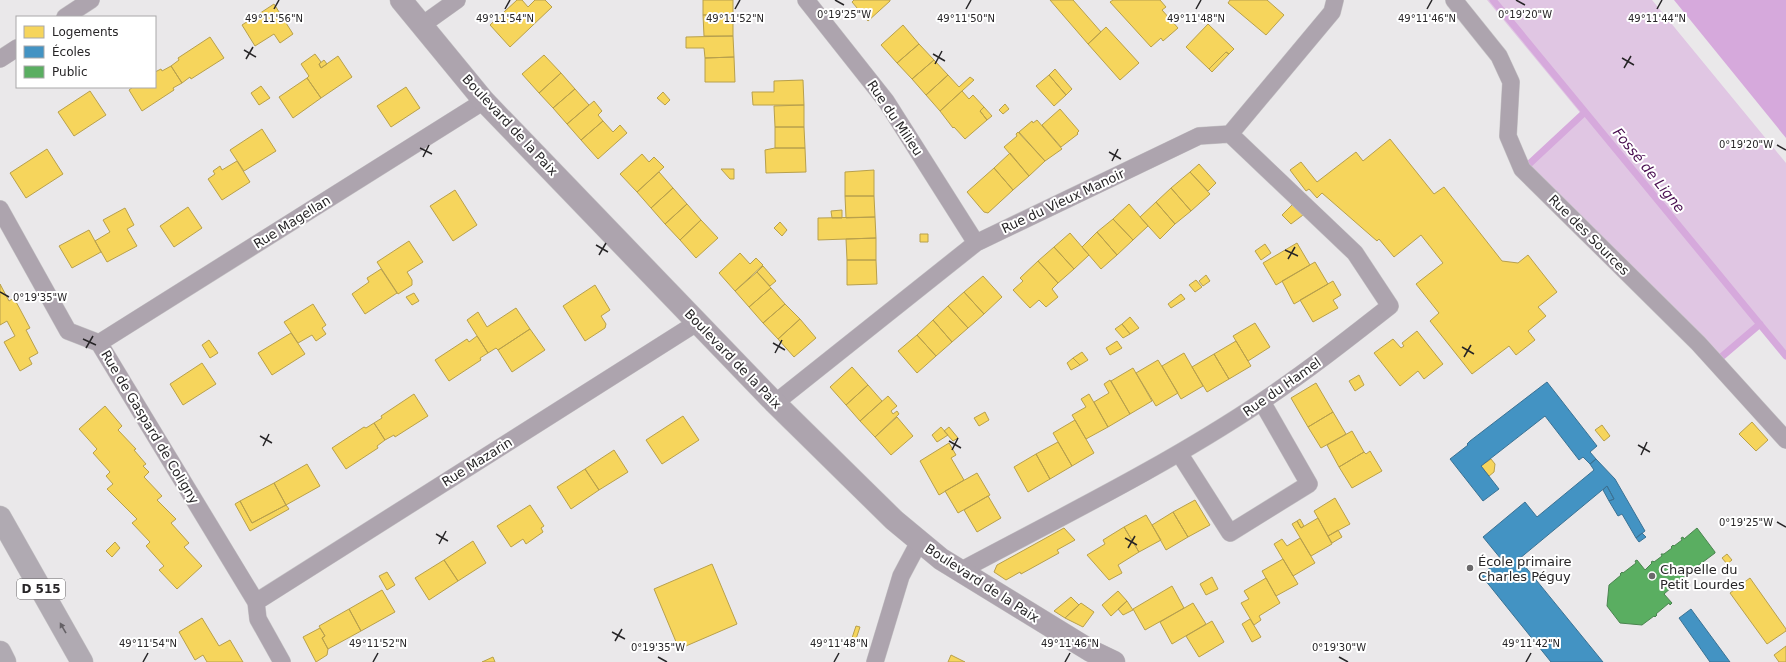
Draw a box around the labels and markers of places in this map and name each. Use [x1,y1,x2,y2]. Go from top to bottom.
place label: École primaire Charles Péguy [1478,554,1572,584]
place label: Chapelle du Petit Lourdes [1660,562,1745,592]
marker: École primaire Charles Péguy [1465,563,1475,573]
marker: Chapelle du Petit Lourdes [1647,571,1657,581]

